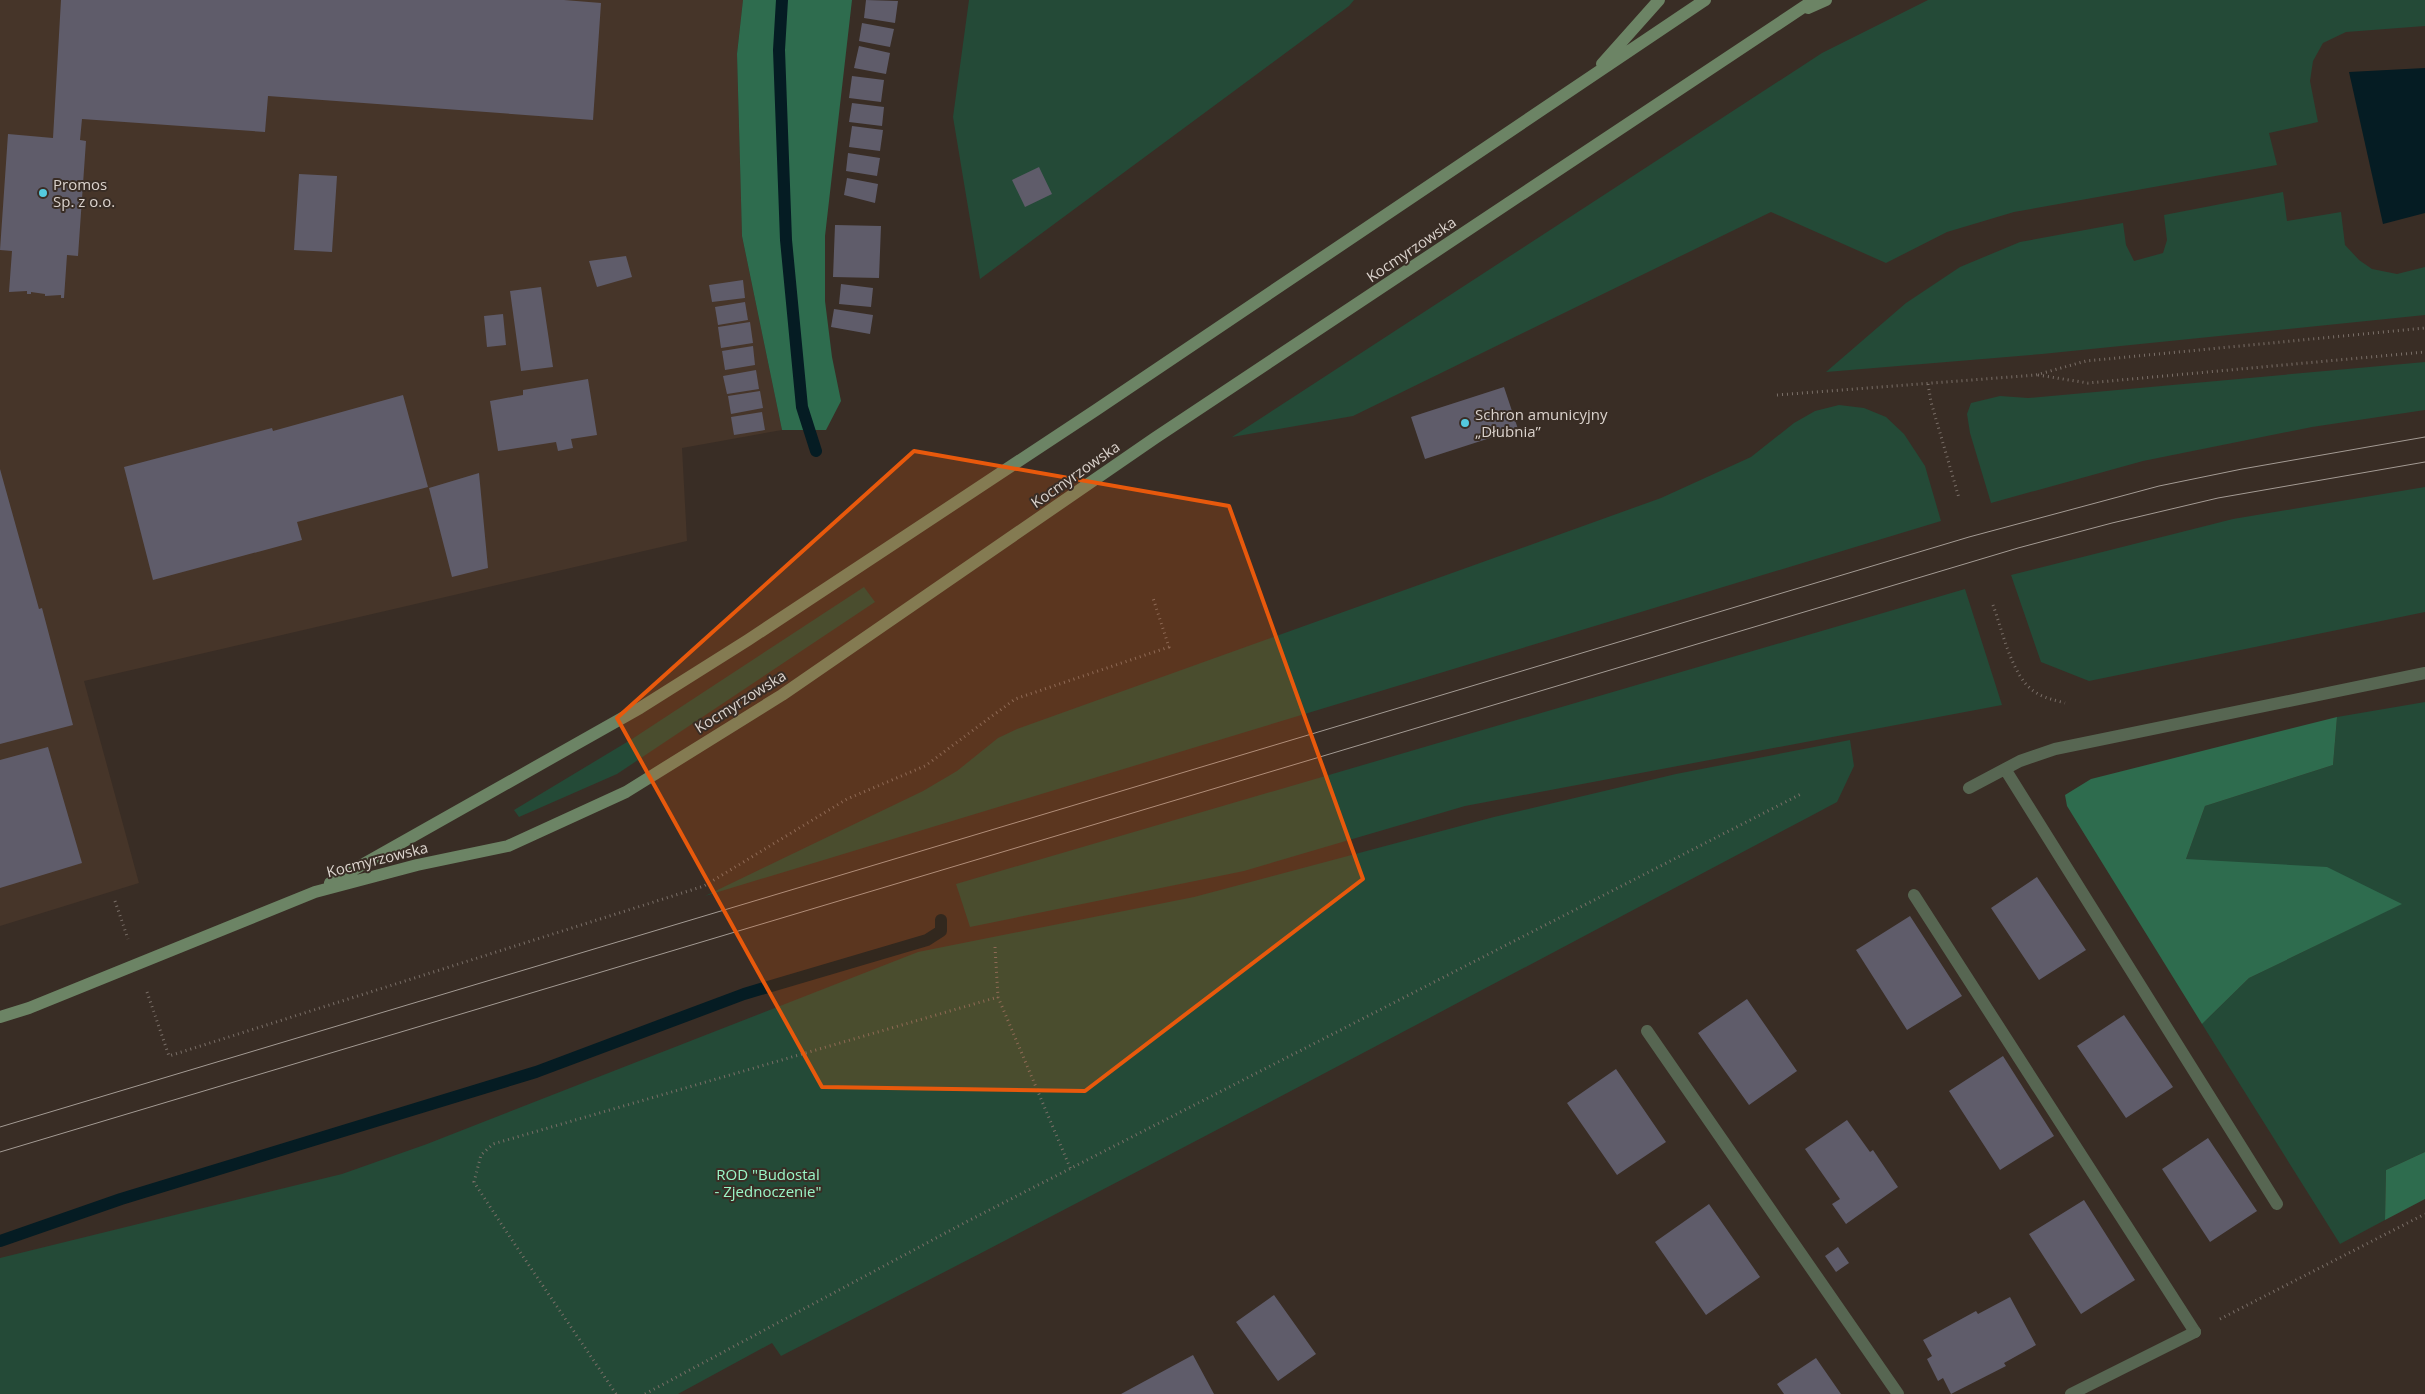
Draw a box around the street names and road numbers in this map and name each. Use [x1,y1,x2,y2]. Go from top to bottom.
street label: Kocmyrzowska [1362,212,1460,286]
street label: Kocmyrzowska [1027,436,1123,512]
street label: Kocmyrzowska [691,665,789,737]
street label: Kocmyrzowska [324,837,430,881]

